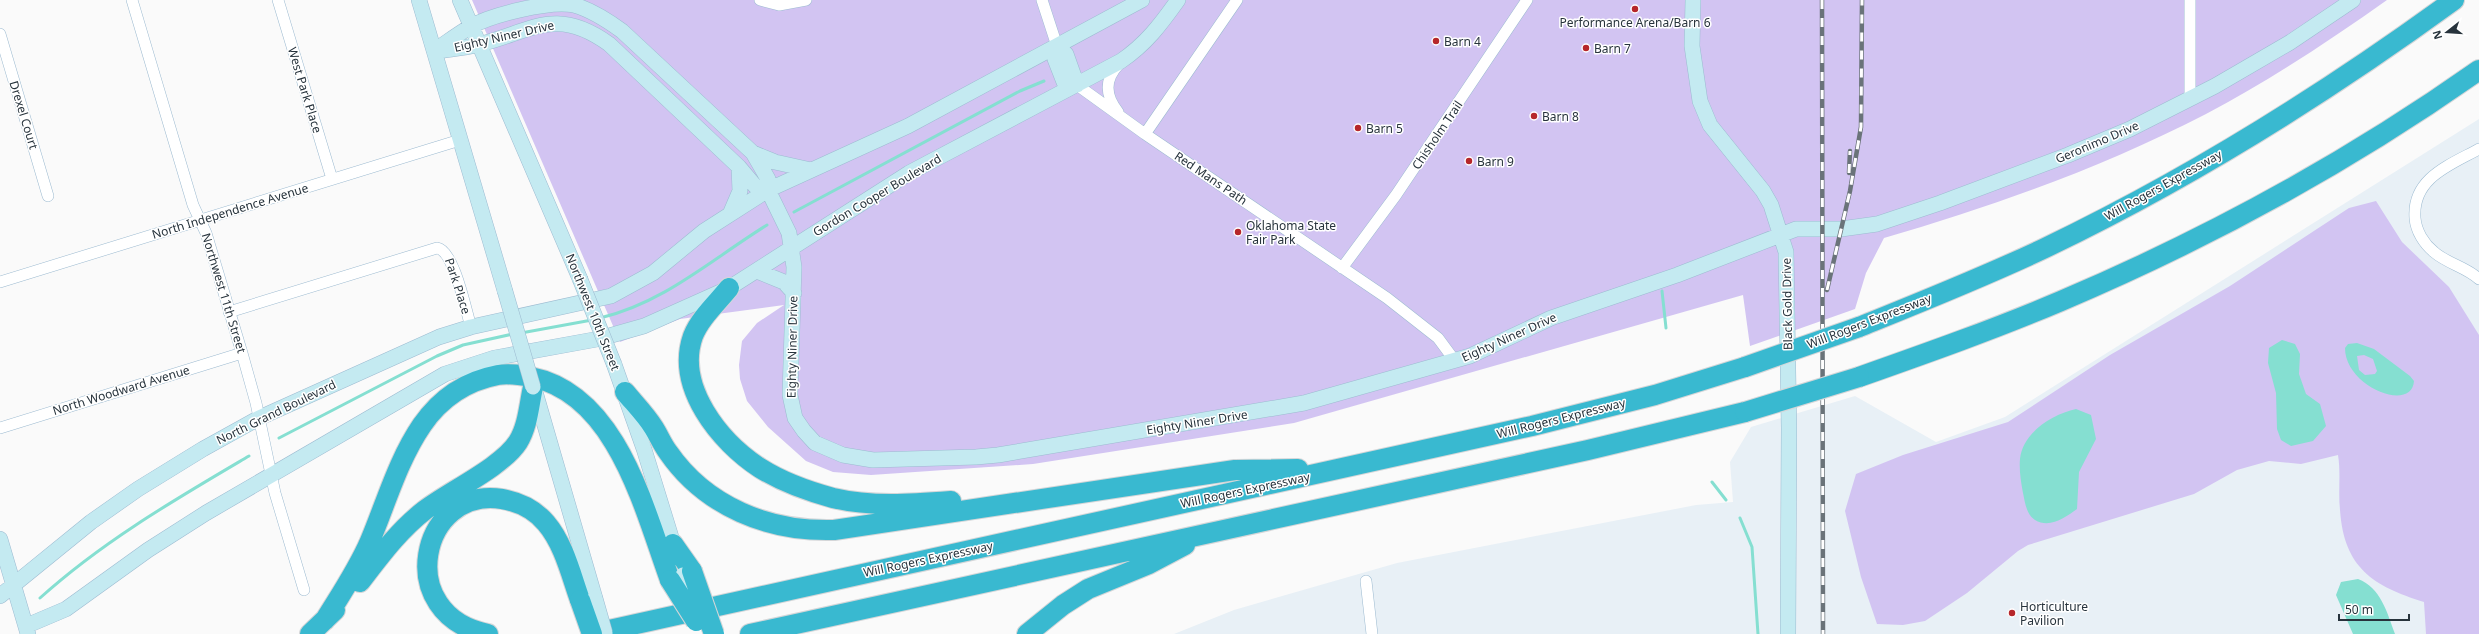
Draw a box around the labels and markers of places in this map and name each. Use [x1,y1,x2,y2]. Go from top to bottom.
marker: Performance Arena/Barn 6 [1630,4,1640,14]
place label: Performance Arena/Barn 6 [1560,14,1711,31]
place label: Barn 4 [1444,33,1481,50]
marker: Barn 4 [1431,36,1441,46]
place label: Barn 7 [1594,40,1631,57]
marker: Barn 7 [1581,43,1591,53]
place label: Barn 8 [1542,108,1579,125]
marker: Barn 8 [1529,111,1539,121]
place label: Barn 5 [1366,120,1403,137]
marker: Barn 5 [1353,123,1363,133]
place label: Barn 9 [1477,153,1514,170]
marker: Barn 9 [1464,156,1474,166]
place label: Oklahoma State Fair Park [1246,217,1336,248]
marker: Oklahoma State Fair Park [1233,227,1243,237]
place label: Horticulture Pavilion [2020,598,2088,629]
marker: Horticulture Pavilion [2007,608,2017,618]

